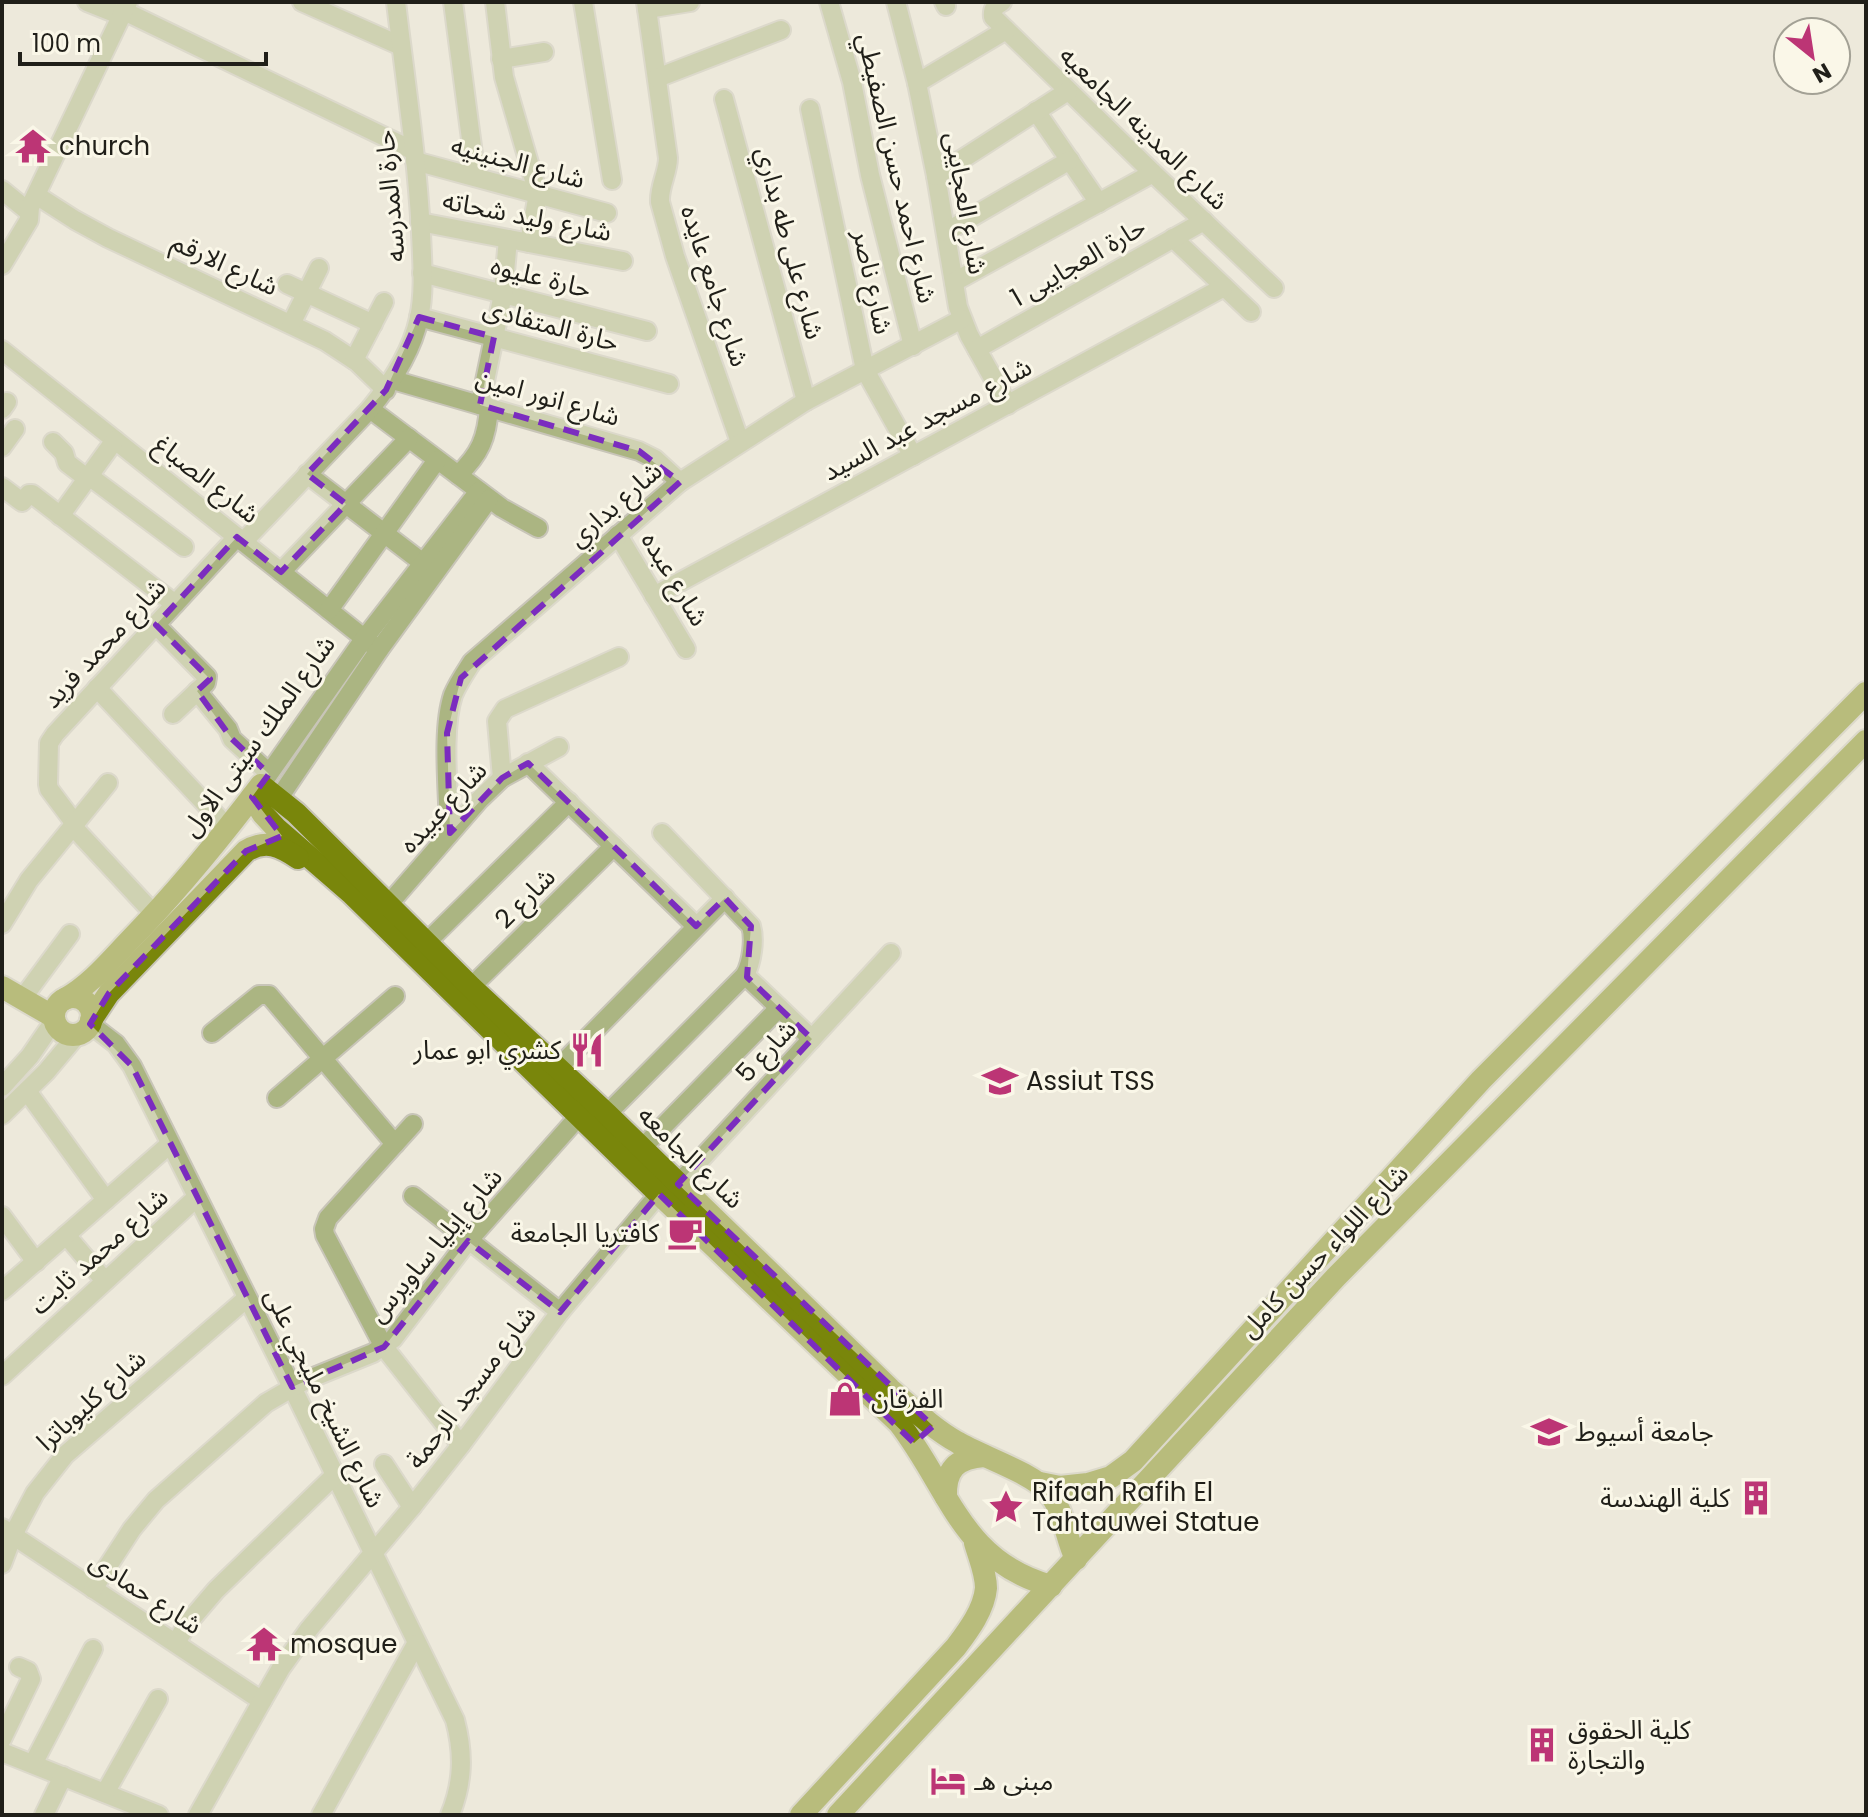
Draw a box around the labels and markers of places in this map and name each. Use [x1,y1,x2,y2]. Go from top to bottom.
temple icon: church [14,127,52,165]
place label: church [59,128,150,164]
restaurant icon: كشري ابو عمار [568,1031,606,1069]
place label: كشري ابو عمار [413,1032,561,1070]
school or university icon: Assiut TSS [981,1062,1019,1100]
place label: Assiut TSS [1026,1063,1155,1099]
cafe icon: كافتريا الجامعة [666,1214,704,1252]
place label: كافتريا الجامعة [511,1215,659,1251]
shop icon: الفرقان [826,1380,864,1418]
place label: الفرقان [871,1381,943,1417]
school or university icon: جامعة أسيوط [1530,1413,1568,1451]
place label: جامعة أسيوط [1575,1414,1714,1450]
place label: Rifaah Rafih El Tahtauwei Statue [1032,1474,1259,1540]
building icon: كلية الهندسة [1737,1479,1775,1517]
place label: كلية الهندسة [1600,1480,1730,1516]
place icon: Rifaah Rafih El Tahtauwei Statue [987,1488,1025,1526]
temple icon: mosque [245,1625,283,1663]
place label: mosque [290,1626,397,1662]
place label: كلية الحقوق والتجارة [1568,1712,1691,1778]
building icon: كلية الحقوق والتجارة [1523,1726,1561,1764]
hotel icon: مبنى هـ [929,1762,967,1800]
place label: مبنى هـ [974,1763,1054,1799]

